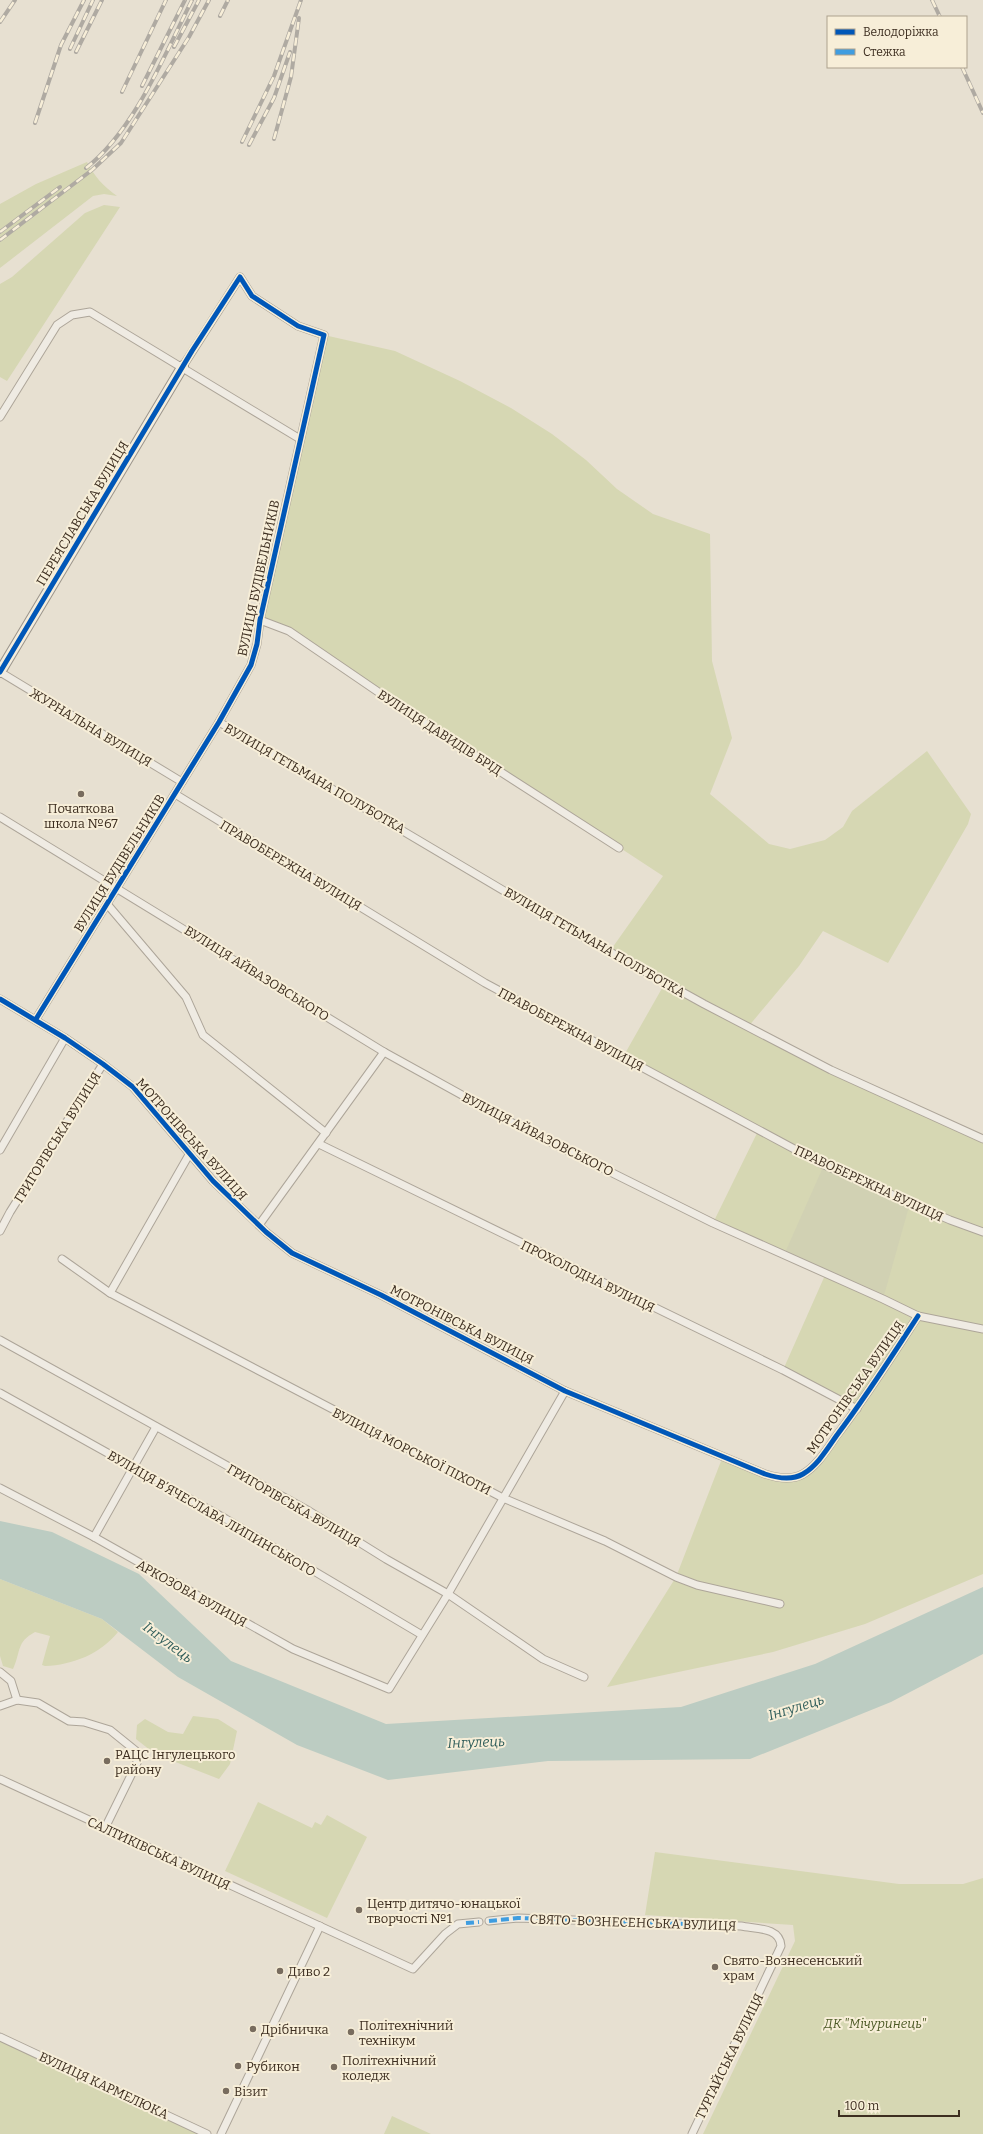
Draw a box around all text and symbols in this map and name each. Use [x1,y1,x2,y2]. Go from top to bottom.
legend [827,16,967,68]
text: Велодоріжка [863,25,939,39]
text: Стежка [863,45,906,59]
street label: ПЕРЕЯСЛАВСЬКА ВУЛИЦЯ [33,438,132,588]
street label: ВУЛИЦЯ БУДІВЕЛЬНИКІВ [235,498,282,658]
street label: ЖУРНАЛЬНА ВУЛИЦЯ [27,685,154,770]
street label: ВУЛИЦЯ ДАВИДІВ БРІД [375,687,505,778]
street label: ВУЛИЦЯ ГЕТЬМАНА ПОЛУБОТКА [222,720,409,837]
marker: Початкова школа №67 [76,789,86,799]
street label: ВУЛИЦЯ БУДІВЕЛЬНИКІВ [71,792,168,935]
place label: Початкова школа №67 [44,801,118,831]
street label: ПРАВОБЕРЕЖНА ВУЛИЦЯ [217,817,364,914]
street label: ВУЛИЦЯ ГЕТЬМАНА ПОЛУБОТКА [502,884,689,1001]
street label: ВУЛИЦЯ АЙВАЗОВСЬКОГО [182,923,332,1024]
street label: ПРАВОБЕРЕЖНА ВУЛИЦЯ [495,985,646,1074]
street label: ГРИГОРІВСЬКА ВУЛИЦЯ [11,1069,104,1205]
street label: МОТРОНІВСЬКА ВУЛИЦЯ [133,1075,250,1203]
street label: ВУЛИЦЯ АЙВАЗОВСЬКОГО [460,1090,616,1179]
street label: ПРАВОБЕРЕЖНА ВУЛИЦЯ [792,1142,946,1225]
street label: ПРОХОЛОДНА ВУЛИЦЯ [518,1237,657,1315]
street label: МОТРОНІВСЬКА ВУЛИЦЯ [388,1282,536,1367]
street label: МОТРОНІВСЬКА ВУЛИЦЯ [804,1318,907,1457]
street label: ВУЛИЦЯ МОРСЬКОЇ ПІХОТИ [330,1405,494,1498]
street label: ВУЛИЦЯ В’ЯЧЕСЛАВА ЛИПИНСЬКОГО [105,1447,318,1579]
street label: ГРИГОРІВСЬКА ВУЛИЦЯ [224,1461,363,1550]
street label: АРКОЗОВА ВУЛИЦЯ [134,1557,250,1630]
water label: Інгулець [140,1618,196,1667]
water label: Інгулець [766,1691,826,1724]
water label: Інгулець [447,1733,505,1752]
place label: РАЦС Інгулецького району [115,1747,235,1777]
marker: РАЦС Інгулецького району [102,1756,112,1766]
street label: САЛТИКІВСЬКА ВУЛИЦЯ [85,1814,232,1893]
place label: Центр дитячо-юнацької творчості №1 [367,1896,520,1926]
marker: Центр дитячо-юнацької творчості №1 [354,1905,364,1915]
street label: СВЯТО-ВОЗНЕСЕНСЬКА ВУЛИЦЯ [529,1911,737,1934]
place label: Свято-Вознесенський храм [723,1953,863,1983]
marker: Свято-Вознесенський храм [710,1962,720,1972]
place label: Диво 2 [288,1964,330,1979]
marker: Диво 2 [275,1966,285,1976]
street label: ТУРГАЙСЬКА ВУЛИЦЯ [692,1991,767,2122]
park label: ДК "Мічуринець" [823,2016,926,2031]
place label: Політехнічний технікум [359,2018,454,2048]
place label: Дрібничка [261,2022,329,2037]
marker: Дрібничка [248,2024,258,2034]
marker: Політехнічний технікум [346,2027,356,2037]
street label: ВУЛИЦЯ КАРМЕЛЮКА [37,2049,172,2122]
place label: Політехнічний коледж [342,2053,437,2083]
place label: Рубикон [246,2059,300,2074]
marker: Рубикон [233,2061,243,2071]
marker: Політехнічний коледж [329,2062,339,2072]
place label: Візит [234,2084,268,2099]
marker: Візит [221,2086,231,2096]
scale bar [839,2092,959,2118]
text: 100 m [845,2099,880,2113]

